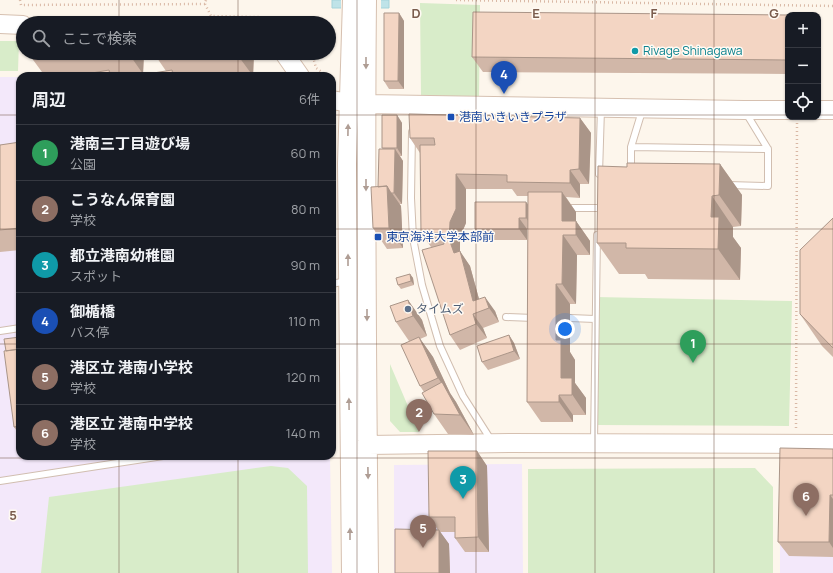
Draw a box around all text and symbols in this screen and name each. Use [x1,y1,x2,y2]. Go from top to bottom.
text: D [411,4,421,22]
text: E [532,4,540,22]
text: F [651,4,658,22]
text: G [769,4,779,22]
map controls [785,12,821,120]
button: + [785,12,821,48]
search box [16,16,336,60]
icon: search [30,27,52,49]
text: ここで検索 [62,28,137,49]
place label: Rivage Shinagawa [643,42,742,59]
marker: Rivage Shinagawa [630,46,640,56]
button: − [785,48,821,84]
one-way arrow [363,57,369,70]
pin: 4 [491,61,517,94]
button: locate [785,84,821,120]
text: 周辺 [32,88,66,111]
text: 6件 [299,90,320,108]
place label: 港南いきいきプラザ [459,108,567,125]
marker: 港南いきいきプラザ [446,112,456,122]
one-way arrow [345,123,351,136]
text: 港南三丁目遊び場 [70,133,190,154]
text: 1 [42,144,48,162]
text: 60 m [290,144,320,162]
text: 公園 [70,155,96,173]
one-way arrow [363,179,369,192]
text: こうなん保育園 [70,189,175,210]
text: 2 [41,200,49,218]
text: 80 m [291,200,320,218]
text: 学校 [70,211,96,229]
place label: 東京海洋大学本部前 [386,228,494,245]
marker: 東京海洋大学本部前 [373,232,383,242]
text: 都立港南幼稚園 [70,245,175,266]
one-way arrow [345,253,351,266]
text: 3 [41,256,49,274]
text: 90 m [290,256,320,274]
text: スポット [70,267,122,285]
place label: タイムズ [416,300,464,317]
text: 御楯橋 [70,301,115,322]
marker: タイムズ [403,304,413,314]
one-way arrow [364,309,370,322]
text: 4 [41,312,49,330]
text: 110 m [288,312,320,330]
your location [555,319,575,339]
text: バス停 [70,323,109,341]
pin: 1 [680,330,706,363]
text: 港区立 港南小学校 [70,357,193,378]
text: 5 [41,368,49,386]
text: 120 m [286,368,320,386]
text: 学校 [70,379,96,397]
one-way arrow [346,398,353,410]
pin: 2 [406,399,432,432]
text: 港区立 港南中学校 [70,413,193,434]
text: 6 [41,424,49,442]
text: 140 m [286,424,320,442]
text: 学校 [70,435,96,453]
pin: 3 [450,466,476,499]
one-way arrow [365,467,371,480]
pin: 6 [793,483,819,516]
text: 5 [9,506,17,524]
pin: 5 [410,515,436,548]
one-way arrow [347,527,353,540]

